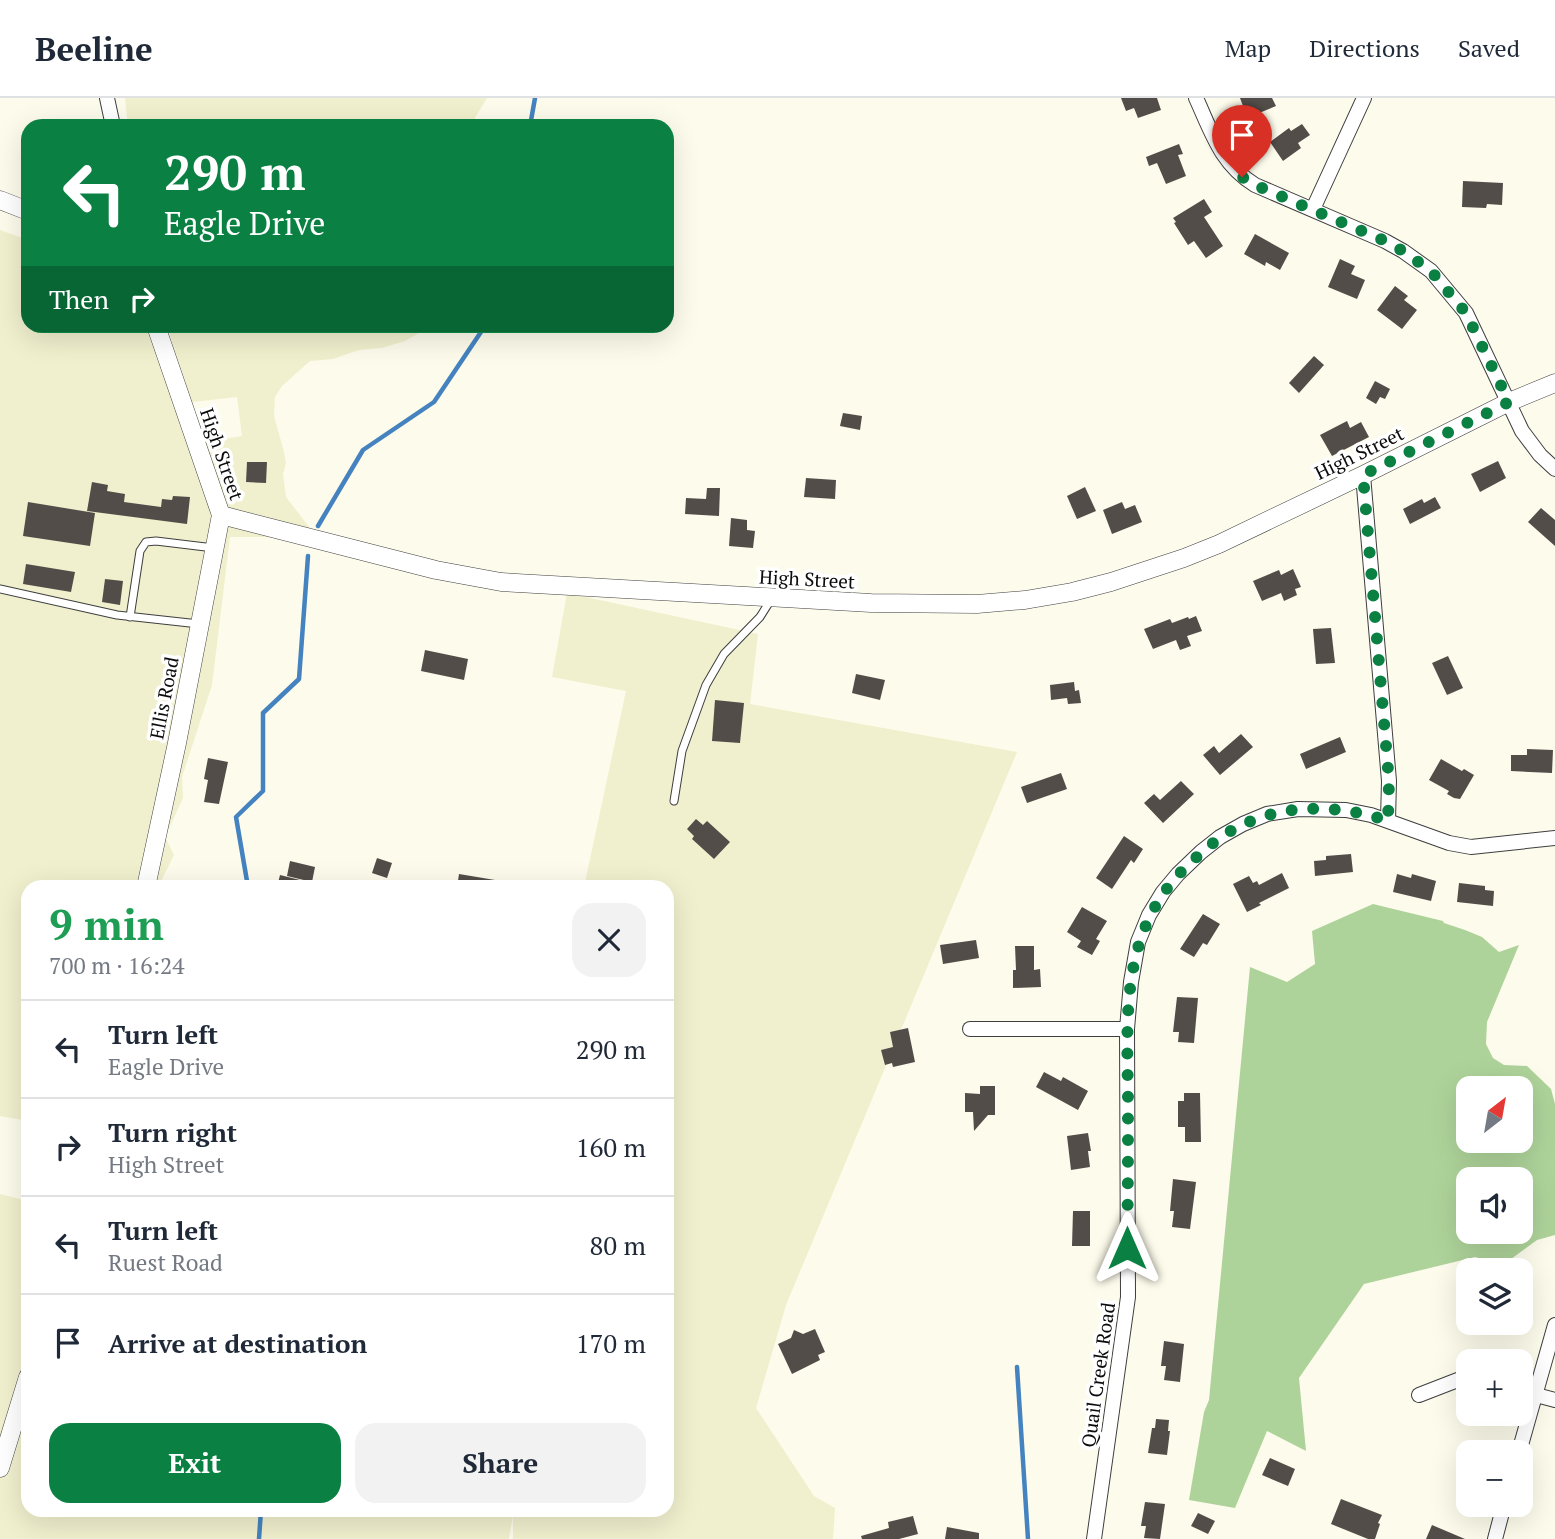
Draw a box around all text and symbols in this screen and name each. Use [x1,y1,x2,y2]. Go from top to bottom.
text: Beeline [35,27,153,70]
text: Map [1225,32,1271,64]
text: Directions [1309,32,1420,64]
text: Saved [1458,32,1520,64]
pin [1212,105,1272,177]
icon: arrive [1223,116,1261,154]
text: 290 m [164,139,306,204]
icon: left [49,147,140,238]
text: Eagle Drive [164,202,325,244]
icon: right [123,280,161,318]
text: Then [49,282,109,316]
street label: High Street [195,404,250,503]
street label: High Street [1310,420,1407,485]
street label: High Street [758,564,856,593]
street label: Ellis Road [143,654,184,741]
text: 9 min [49,896,164,952]
button: close [572,903,646,977]
text: 700 m · 16:24 [49,950,184,981]
text: Turn left [108,1017,218,1051]
icon: left [49,1030,87,1068]
text: 290 m [576,1032,646,1066]
text: Eagle Drive [108,1051,224,1082]
north arrow [1456,1076,1533,1153]
map controls [1456,1076,1533,1517]
text: Turn right [108,1115,237,1149]
icon: right [49,1128,87,1166]
text: 160 m [576,1130,646,1164]
text: High Street [108,1149,224,1180]
button: sound [1456,1167,1533,1244]
position arrow [1090,1211,1164,1285]
text: Turn left [108,1213,218,1247]
icon: left [49,1226,87,1264]
text: 80 m [590,1228,646,1262]
text: Ruest Road [108,1247,223,1278]
button: layers [1456,1258,1533,1335]
street label: Quail Creek Road [1075,1300,1120,1449]
icon: arrive [49,1324,87,1362]
text: Arrive at destination [108,1326,367,1360]
text: 170 m [576,1326,646,1360]
button: + [1456,1349,1533,1426]
button: Exit [49,1423,341,1503]
button: Share [355,1423,646,1503]
button: − [1456,1440,1533,1517]

